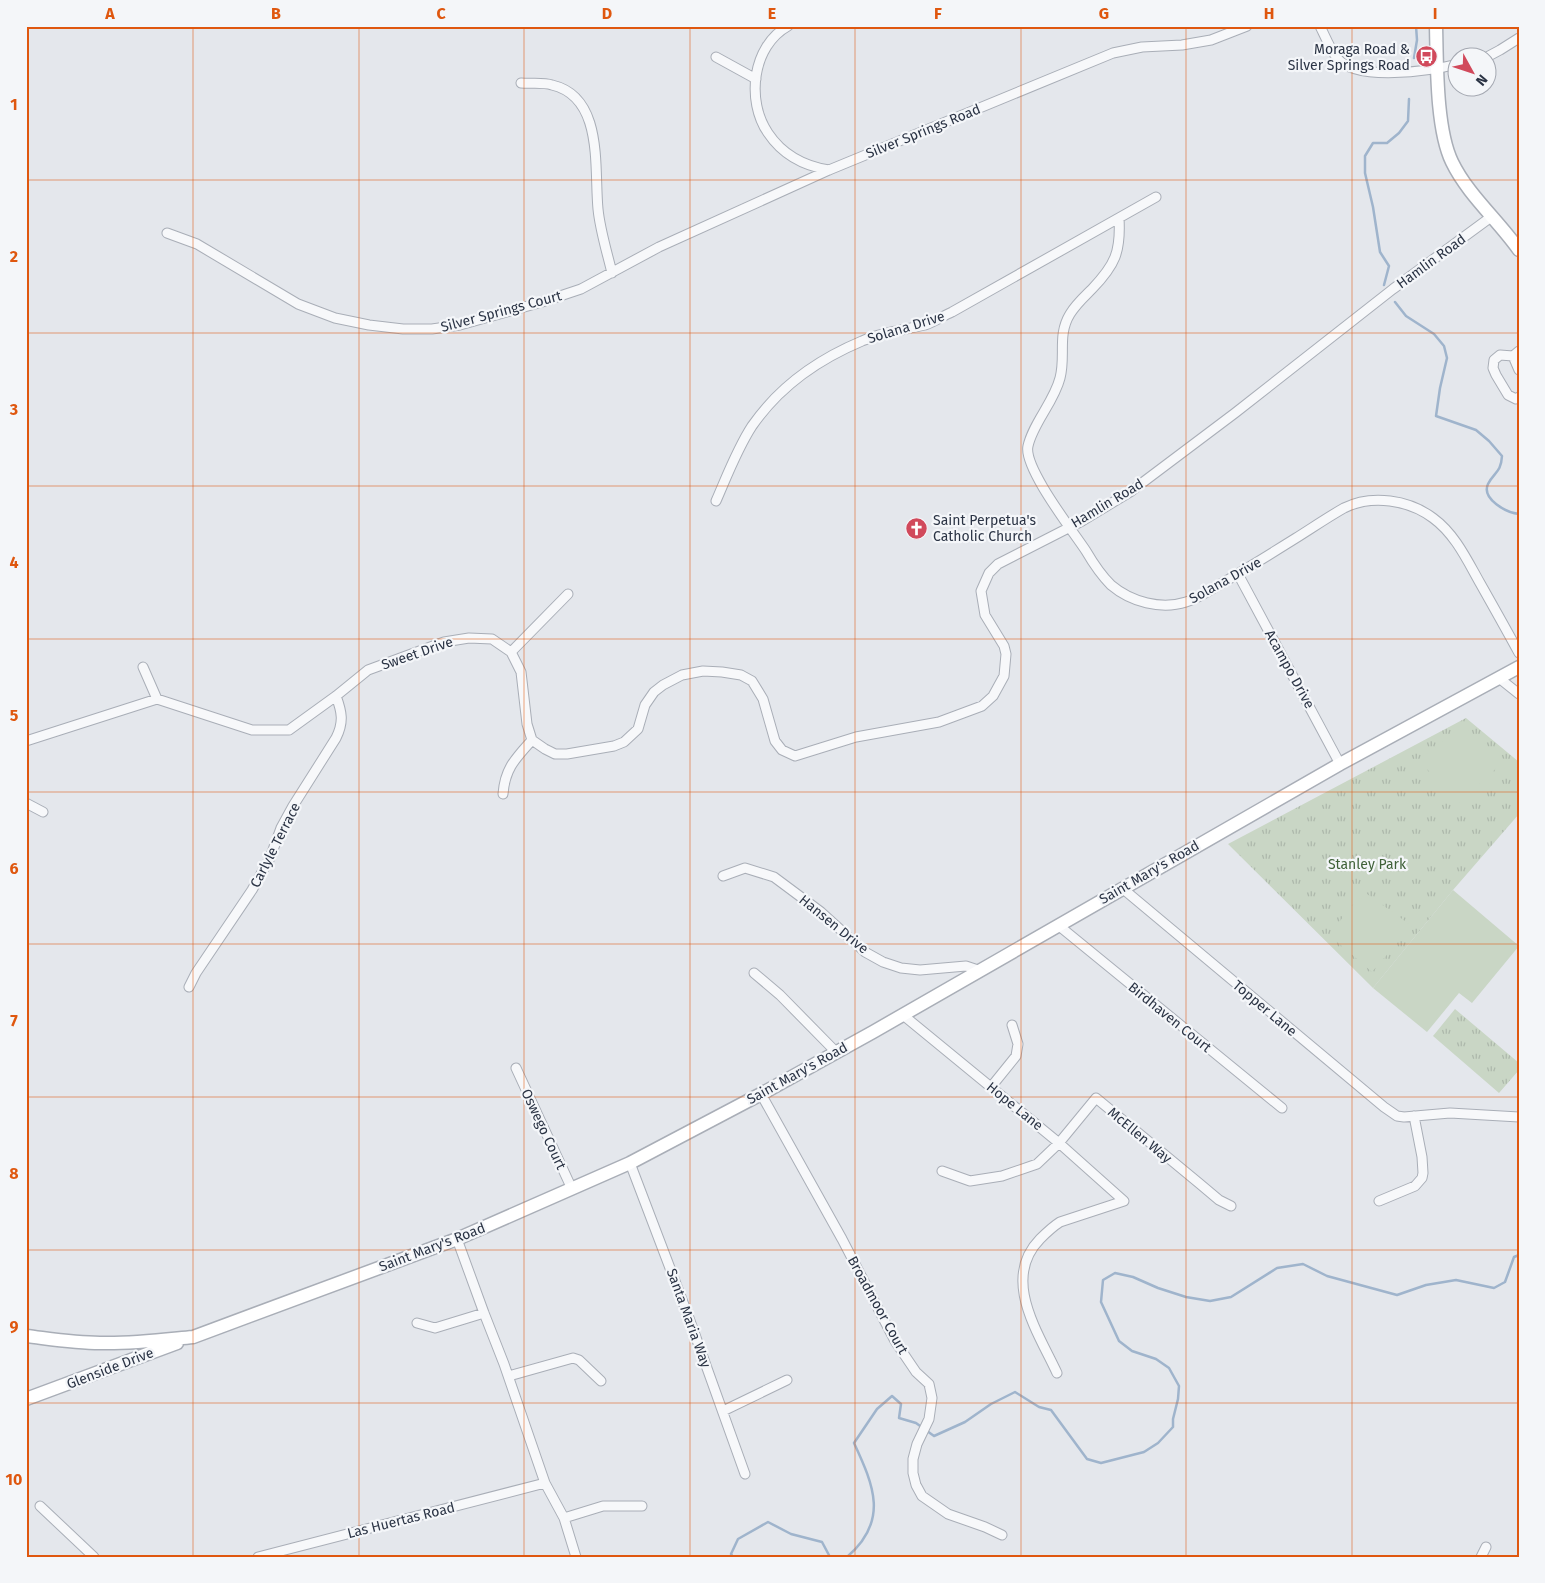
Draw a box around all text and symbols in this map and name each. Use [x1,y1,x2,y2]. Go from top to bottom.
text: A [104,4,115,23]
text: B [271,4,281,23]
text: C [436,4,446,23]
text: D [602,4,612,23]
text: E [768,4,776,23]
text: F [934,4,942,23]
text: G [1099,4,1109,23]
text: H [1264,4,1274,23]
text: I [1433,4,1437,23]
place label: Moraga Road & Silver Springs Road [1288,41,1410,74]
bus stop icon: Moraga Road & Silver Springs Road [1414,45,1438,69]
north arrow [1448,48,1498,98]
text: N [1472,71,1491,89]
text: 1 [10,95,18,114]
street label: Silver Springs Road [863,101,983,162]
street label: Hamlin Road [1393,231,1469,292]
text: 2 [10,247,18,266]
street label: Silver Springs Court [439,287,564,336]
street label: Solana Drive [865,308,947,347]
text: 3 [9,400,18,419]
street label: Hamlin Road [1068,475,1147,532]
place label: Saint Perpetua's Catholic Church [933,512,1036,545]
church icon: Saint Perpetua's Catholic Church [905,516,929,540]
text: 4 [9,553,19,572]
street label: Solana Drive [1186,554,1264,607]
street label: Acampo Drive [1261,627,1318,712]
street label: Sweet Drive [379,633,455,674]
text: 5 [10,706,19,725]
street label: Carlyle Terrace [247,800,304,891]
street label: Saint Mary's Road [1096,837,1202,908]
park label: Stanley Park [1328,856,1407,873]
text: 6 [9,859,19,878]
street label: Hansen Drive [796,891,872,958]
street label: Topper Lane [1229,977,1300,1040]
street label: Birdhaven Court [1125,979,1215,1057]
text: 7 [10,1011,18,1030]
street label: Saint Mary's Road [744,1039,851,1108]
street label: Hope Lane [983,1078,1046,1134]
street label: Oswego Court [517,1086,570,1173]
street label: McEllen Way [1104,1104,1175,1167]
text: 8 [9,1164,19,1183]
street label: Saint Mary's Road [377,1219,488,1276]
street label: Broadmoor Court [844,1253,912,1358]
street label: Santa Maria Way [663,1266,714,1370]
text: 9 [10,1317,19,1336]
street label: Glenside Drive [64,1344,156,1393]
text: 10 [6,1470,22,1489]
street label: Las Huertas Road [346,1499,457,1542]

